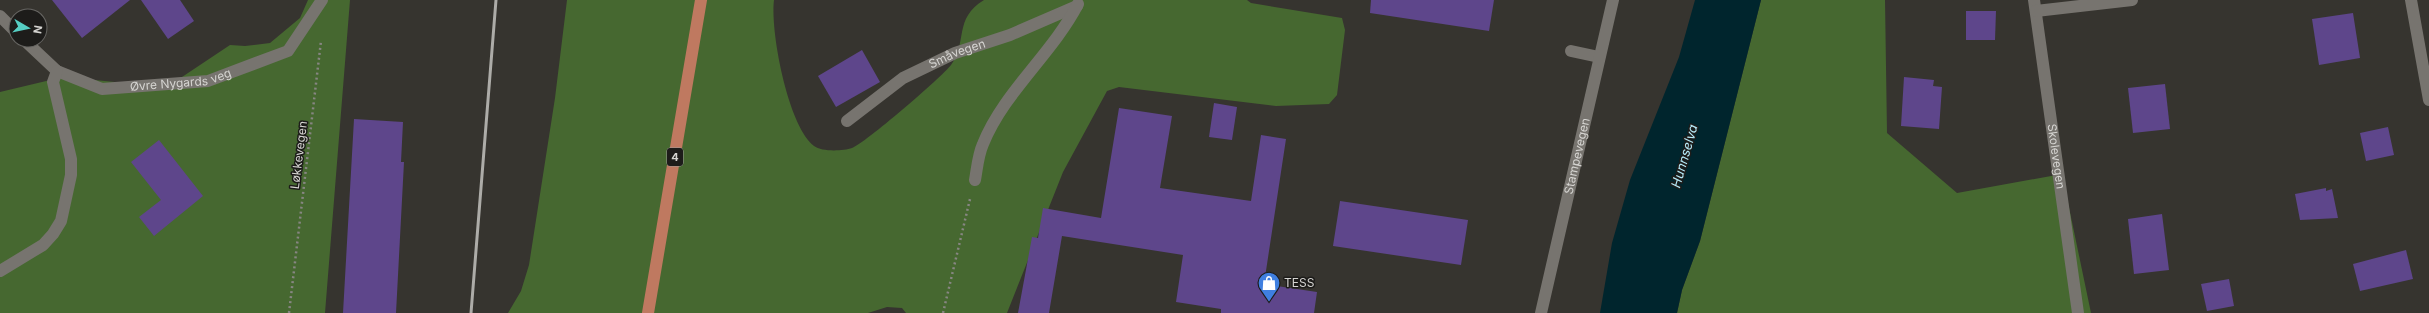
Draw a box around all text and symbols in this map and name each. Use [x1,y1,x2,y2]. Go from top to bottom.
north arrow [8,8,48,48]
text: N [30,24,45,35]
street label: Småvegen [926,36,987,72]
street label: Øvre Nygards veg [129,65,233,94]
street label: Stampevegen [1561,116,1593,196]
street label: Løkkevegen [287,120,310,190]
water label: Hunnselva [1667,122,1701,190]
street label: Skolevegen [2044,123,2069,190]
road number: 4 [667,148,683,166]
shop icon: TESS [1256,270,1282,303]
place label: TESS [1284,275,1315,290]

